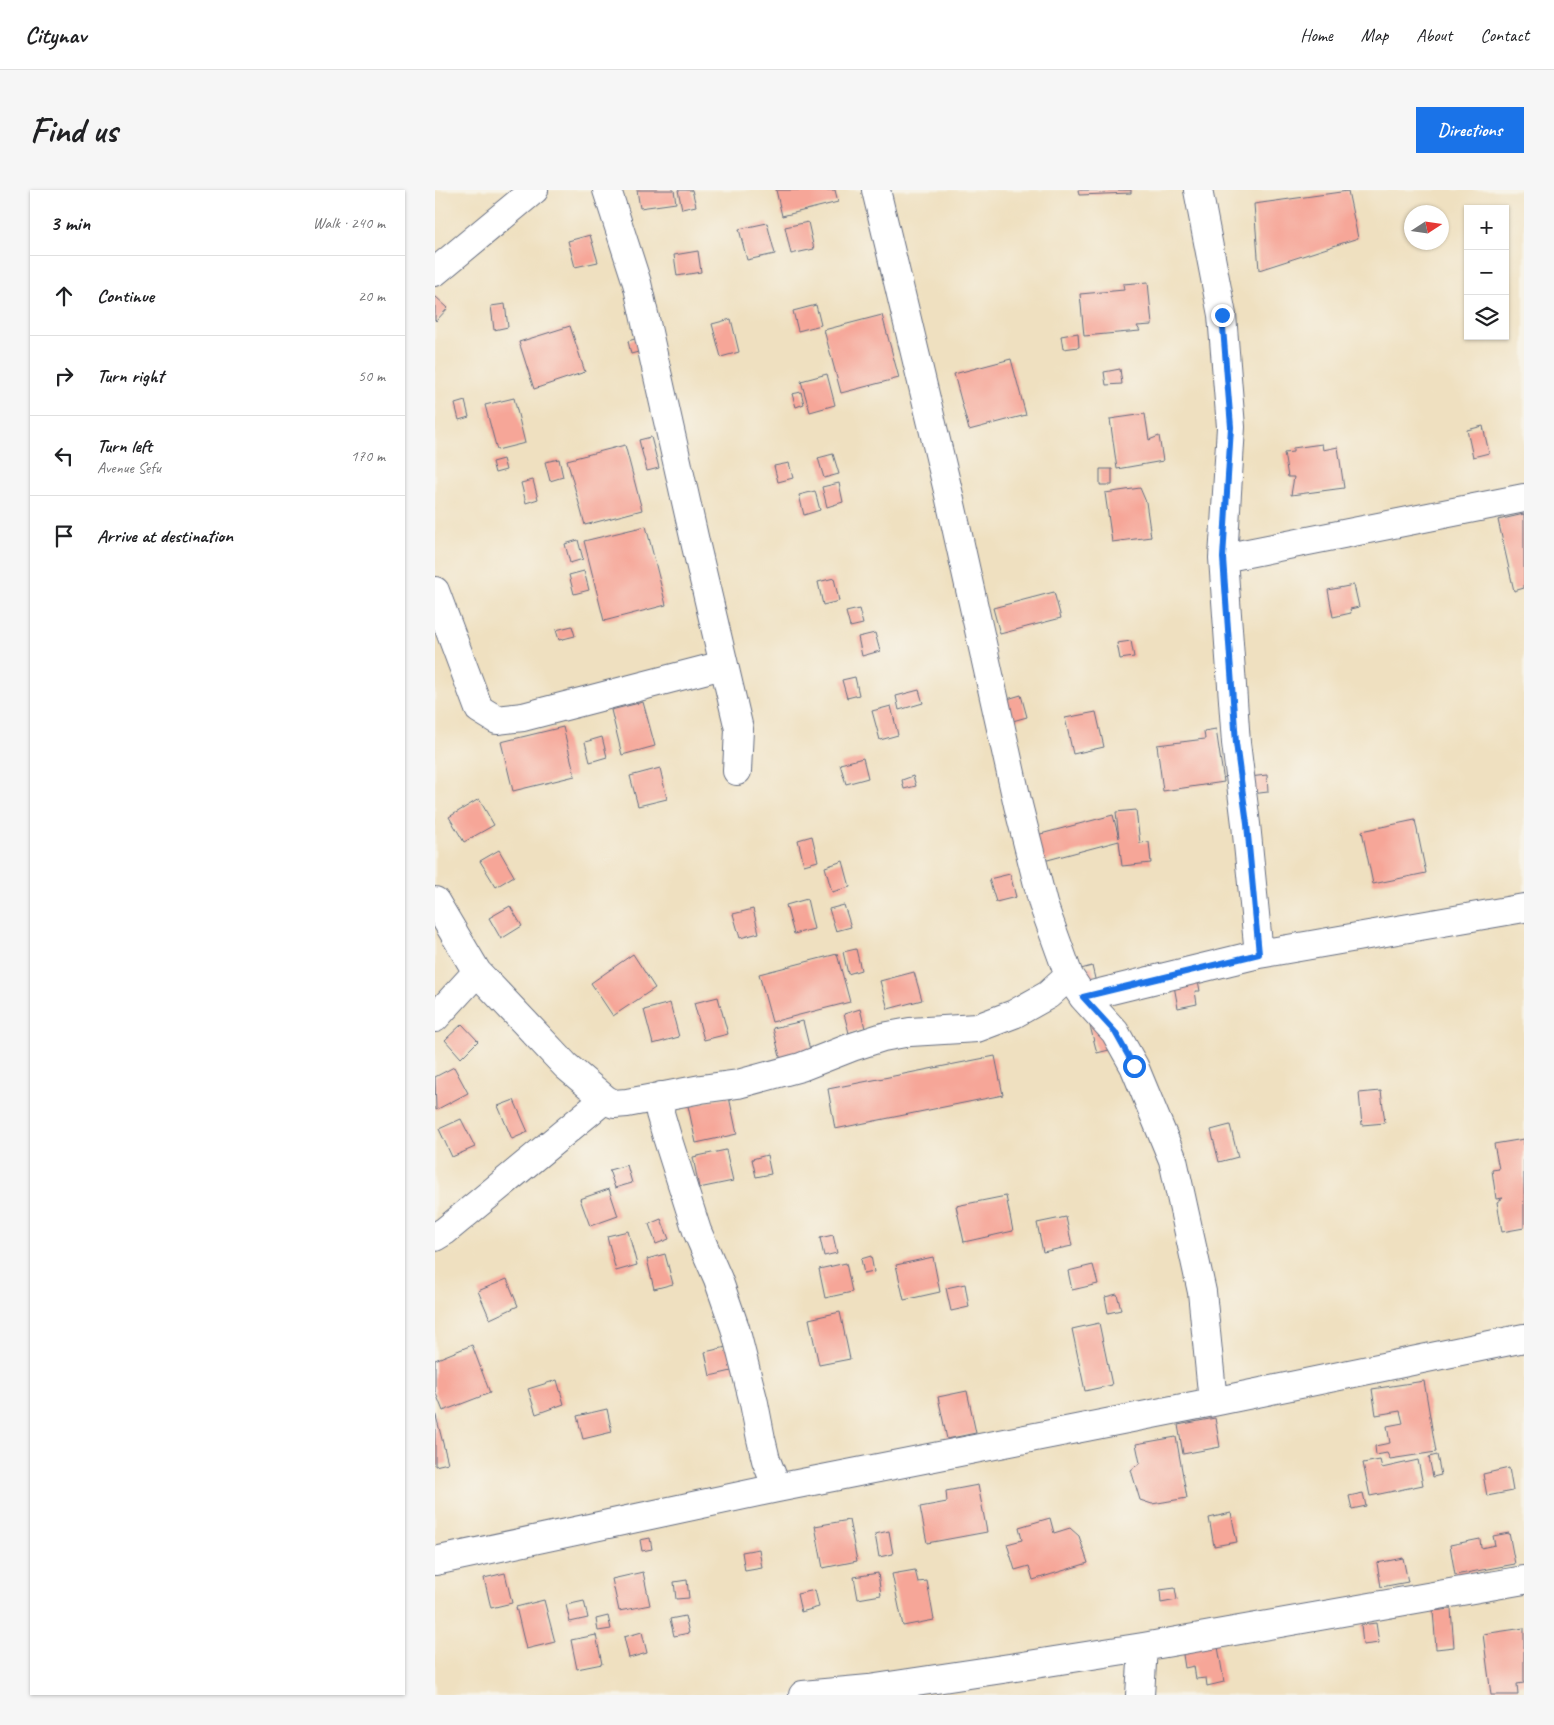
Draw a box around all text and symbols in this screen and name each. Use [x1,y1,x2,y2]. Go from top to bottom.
text: Citynav [25,20,86,50]
text: Home [1300,24,1333,46]
text: Map [1361,24,1388,46]
text: About [1416,24,1452,46]
text: Contact [1480,24,1529,46]
button: Directions [1416,107,1524,153]
text: Find us [30,108,117,153]
north arrow [1404,205,1449,250]
map controls [1464,205,1509,340]
button: + [1464,205,1509,250]
text: 3 min [50,210,90,236]
text: Walk · 240 m [313,213,385,233]
button: − [1464,250,1509,295]
icon: ahead [50,282,78,310]
text: Continue [97,284,154,308]
text: 20 m [358,286,385,306]
button: layers [1464,295,1509,340]
route end [1211,304,1234,327]
icon: right [50,362,78,390]
text: Turn right [97,364,164,388]
text: 50 m [358,366,385,386]
text: Turn left [97,434,152,458]
icon: left [50,442,78,470]
text: 170 m [351,446,385,466]
text: Avenue Sefu [97,458,161,478]
icon: arrive [50,522,78,550]
text: Arrive at destination [97,524,233,548]
route start [1123,1055,1146,1078]

